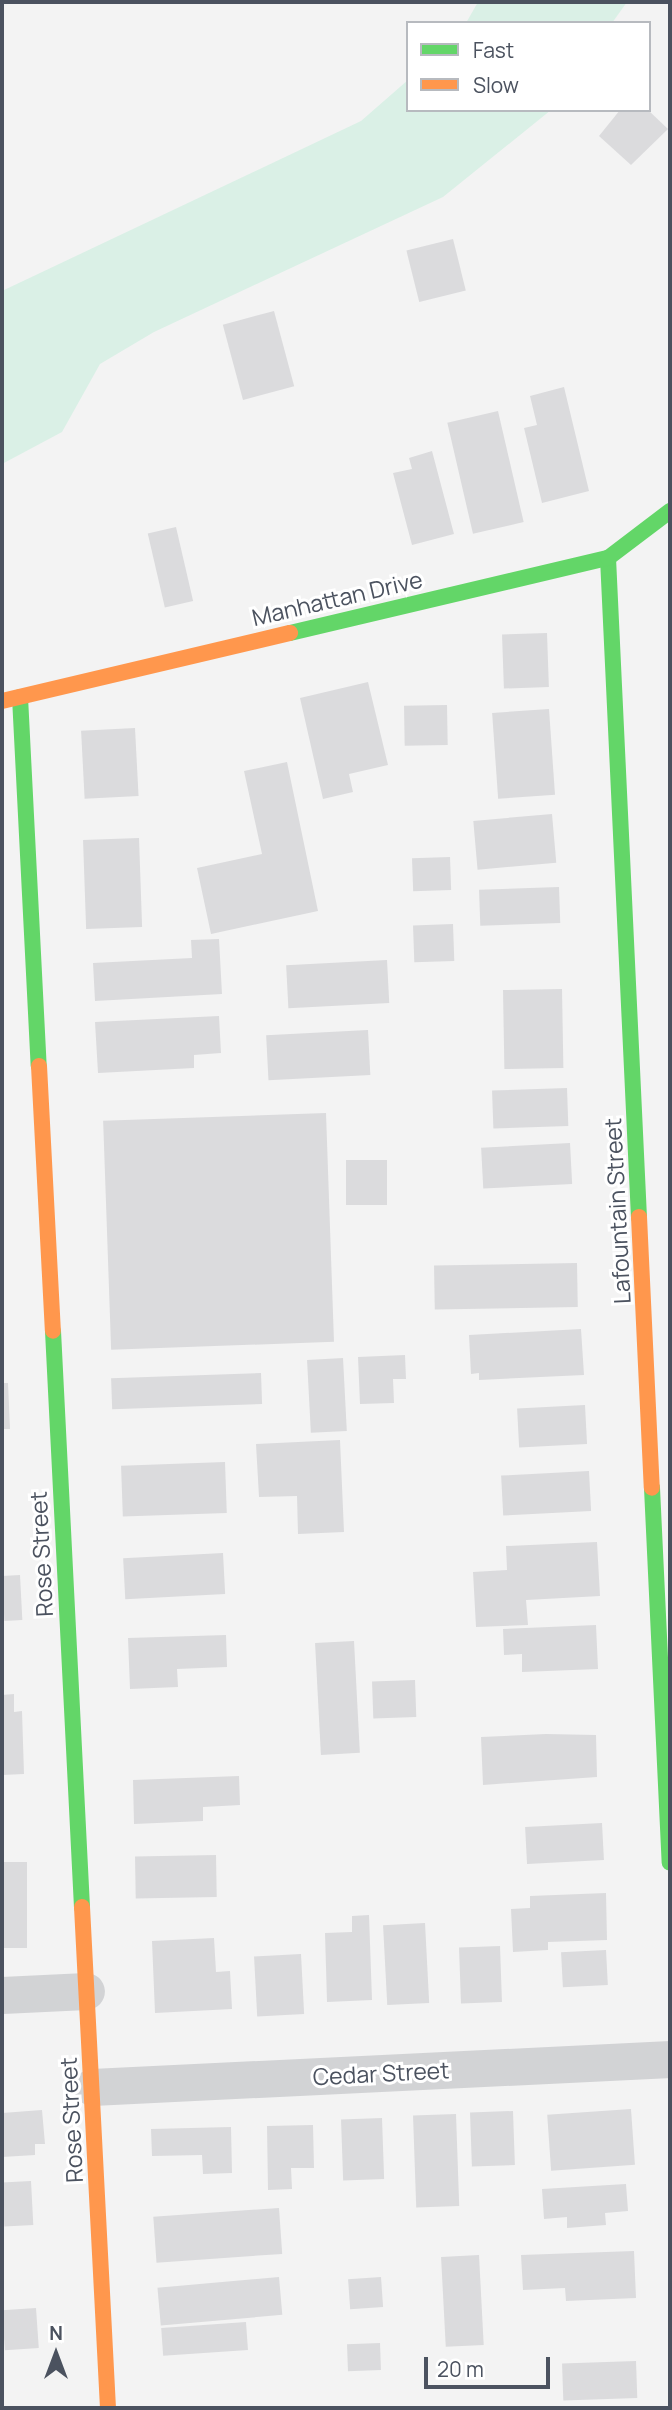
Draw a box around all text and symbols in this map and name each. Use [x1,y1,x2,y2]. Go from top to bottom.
legend [406,21,651,112]
text: Fast [473,36,514,64]
text: Slow [473,71,519,99]
street label: Manhattan Drive [249,565,425,631]
street label: Lafountain Street [598,1117,636,1305]
street label: Rose Street [24,1491,58,1617]
street label: Cedar Street [312,2056,450,2090]
street label: Rose Street [54,2057,88,2183]
north arrow [21,2319,91,2389]
text: N [49,2320,63,2346]
scale bar [427,2344,553,2388]
text: 20 m [437,2355,484,2383]

